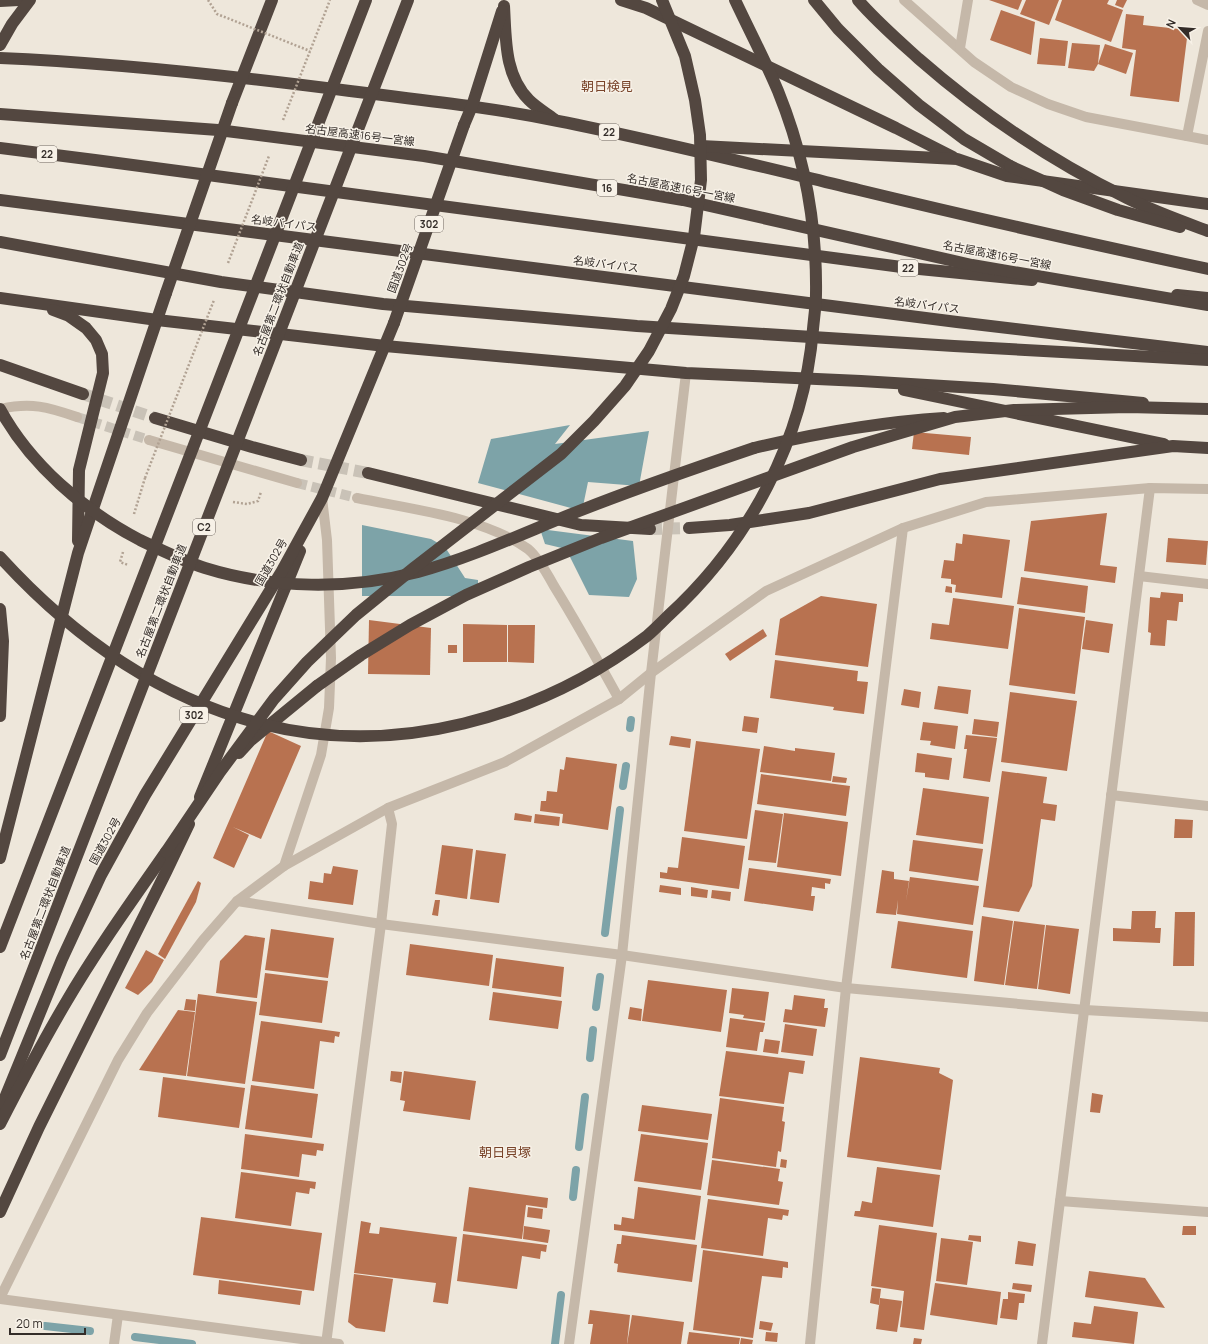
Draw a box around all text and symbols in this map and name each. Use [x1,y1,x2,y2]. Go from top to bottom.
north arrow [1160,8,1200,48]
text: N [1162,16,1179,30]
district label: 朝日検見 [581,77,633,95]
street label: 名古屋高速16号一宮線 [304,120,416,149]
road number: 22 [599,124,619,140]
road number: 22 [37,146,57,162]
street label: 名古屋高速16号一宮線 [626,170,737,205]
road number: 16 [597,180,617,196]
street label: 名岐バイパス [251,211,318,234]
road number: 302 [415,216,443,232]
street label: 名古屋高速16号一宮線 [942,237,1053,272]
street label: 名古屋第二環状自動車道 [249,240,306,358]
street label: 国道302号 [384,241,415,295]
street label: 名岐バイパス [573,252,640,275]
road number: 22 [898,260,918,276]
street label: 名岐バイパス [894,293,961,316]
road number: C2 [193,519,215,535]
street label: 国道302号 [251,535,290,588]
street label: 名古屋第二環状自動車道 [132,542,189,660]
road number: 302 [180,707,208,723]
street label: 国道302号 [85,814,124,867]
street label: 名古屋第二環状自動車道 [16,844,73,962]
district label: 朝日貝塚 [479,1143,531,1161]
scale bar [10,1310,85,1336]
text: 20 m [16,1315,43,1332]

